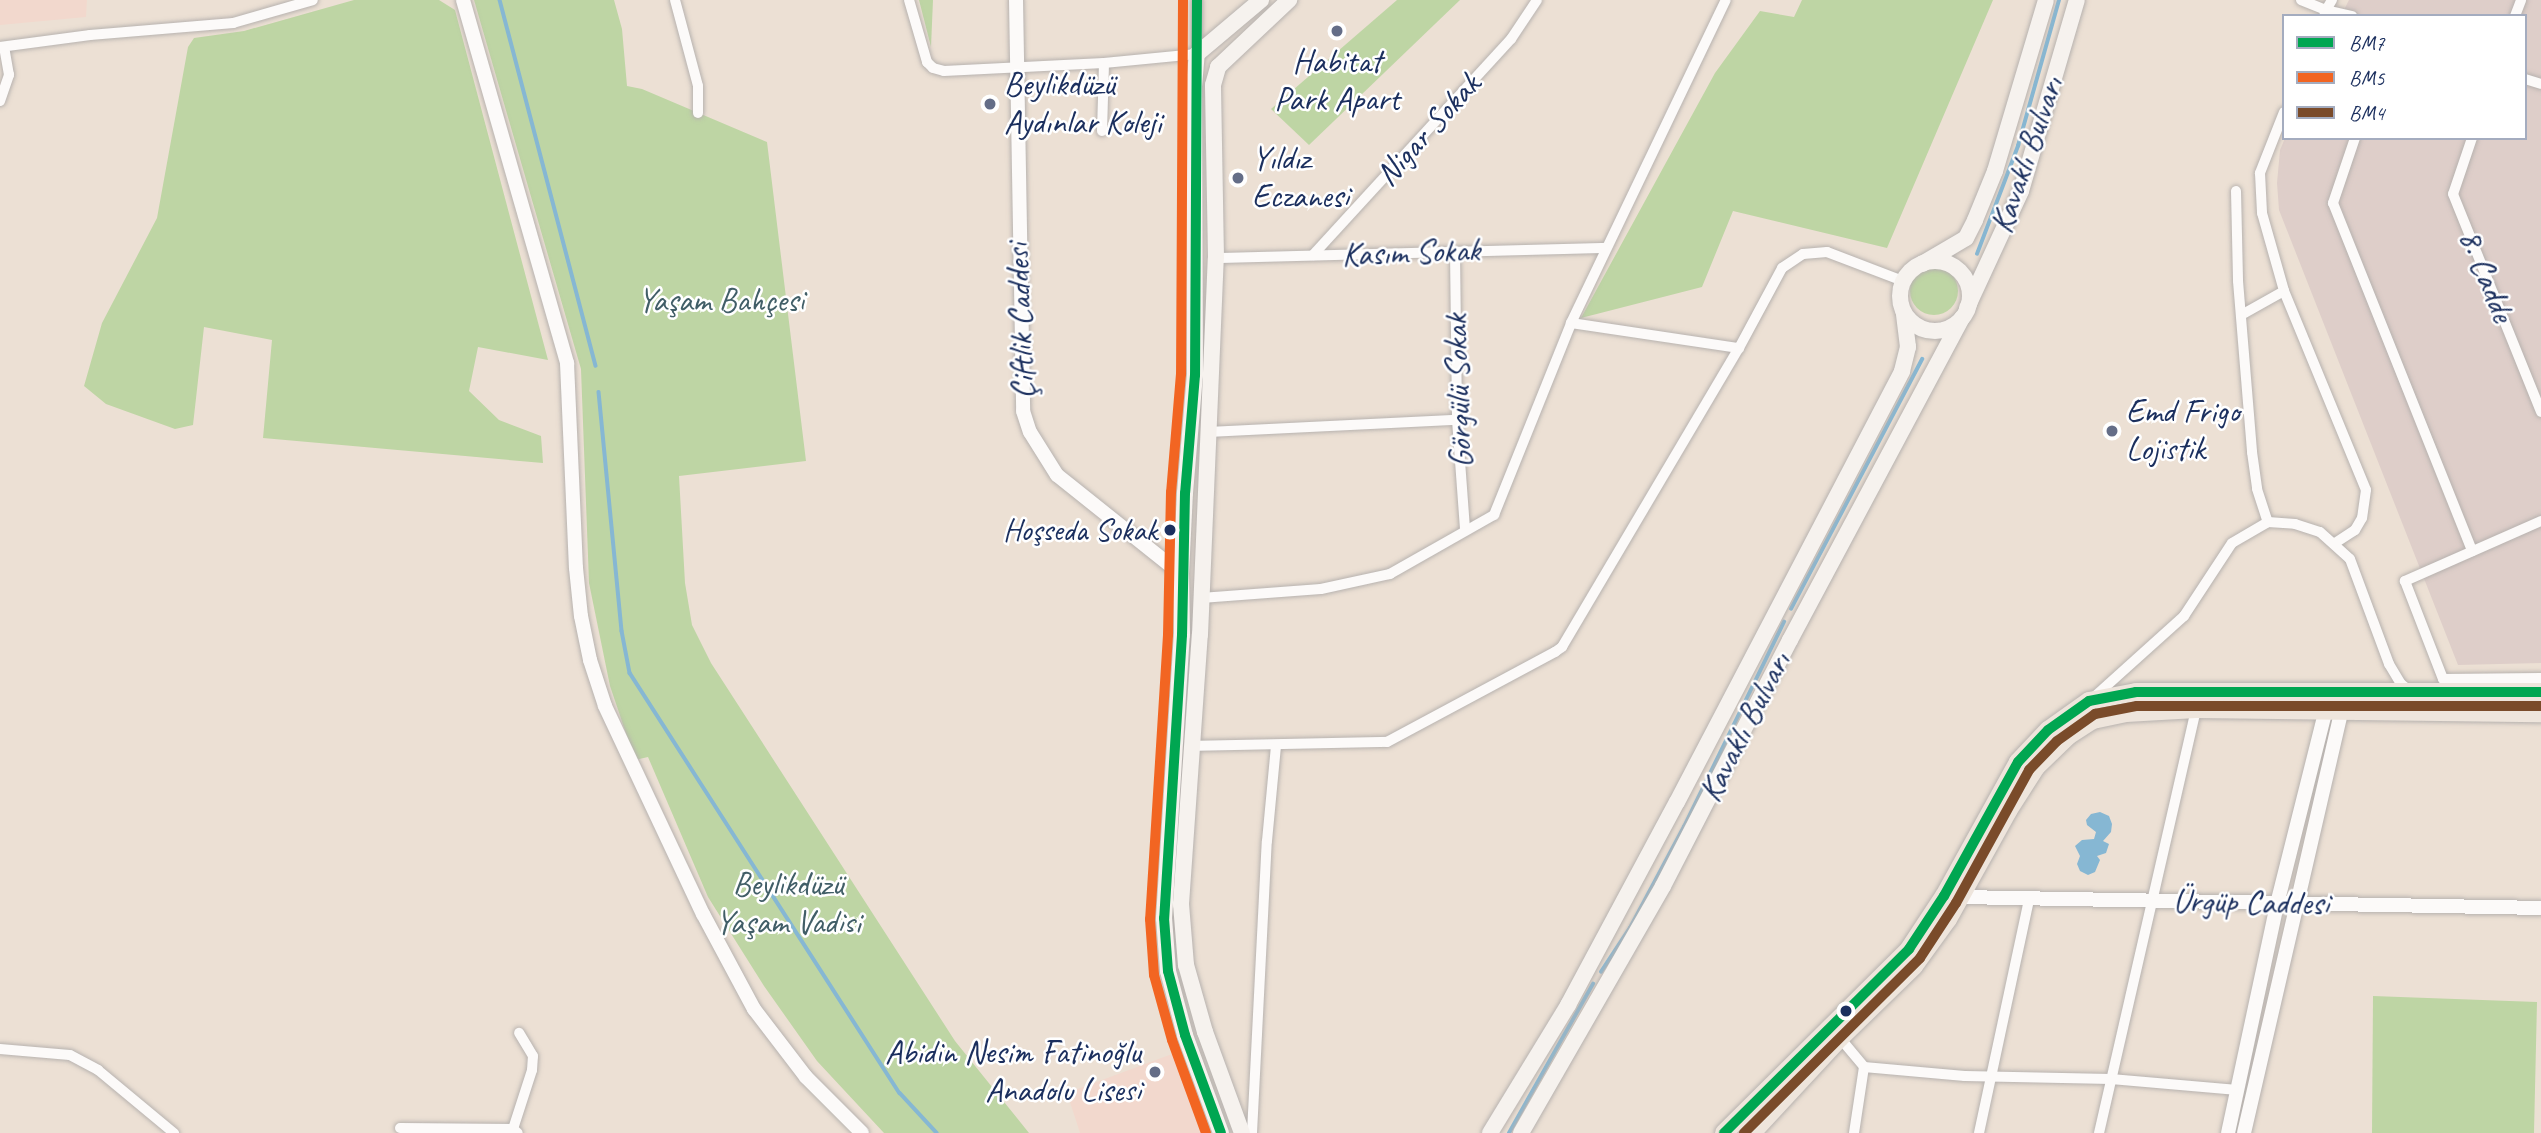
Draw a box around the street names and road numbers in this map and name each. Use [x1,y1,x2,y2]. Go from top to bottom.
street label: Nigar Sokak [1368,66,1488,194]
street label: Kavaklı Bulvarı [1982,72,2072,238]
street label: 8. Cadde [2450,224,2522,328]
street label: Kasım Sokak [1341,231,1481,275]
street label: Çiftlik Caddesi [998,242,1044,400]
street label: Görgülü Sokak [1437,313,1481,469]
street label: Kavaklı Bulvarı [1691,646,1799,808]
street label: Ürgüp Caddesi [2173,882,2329,924]

